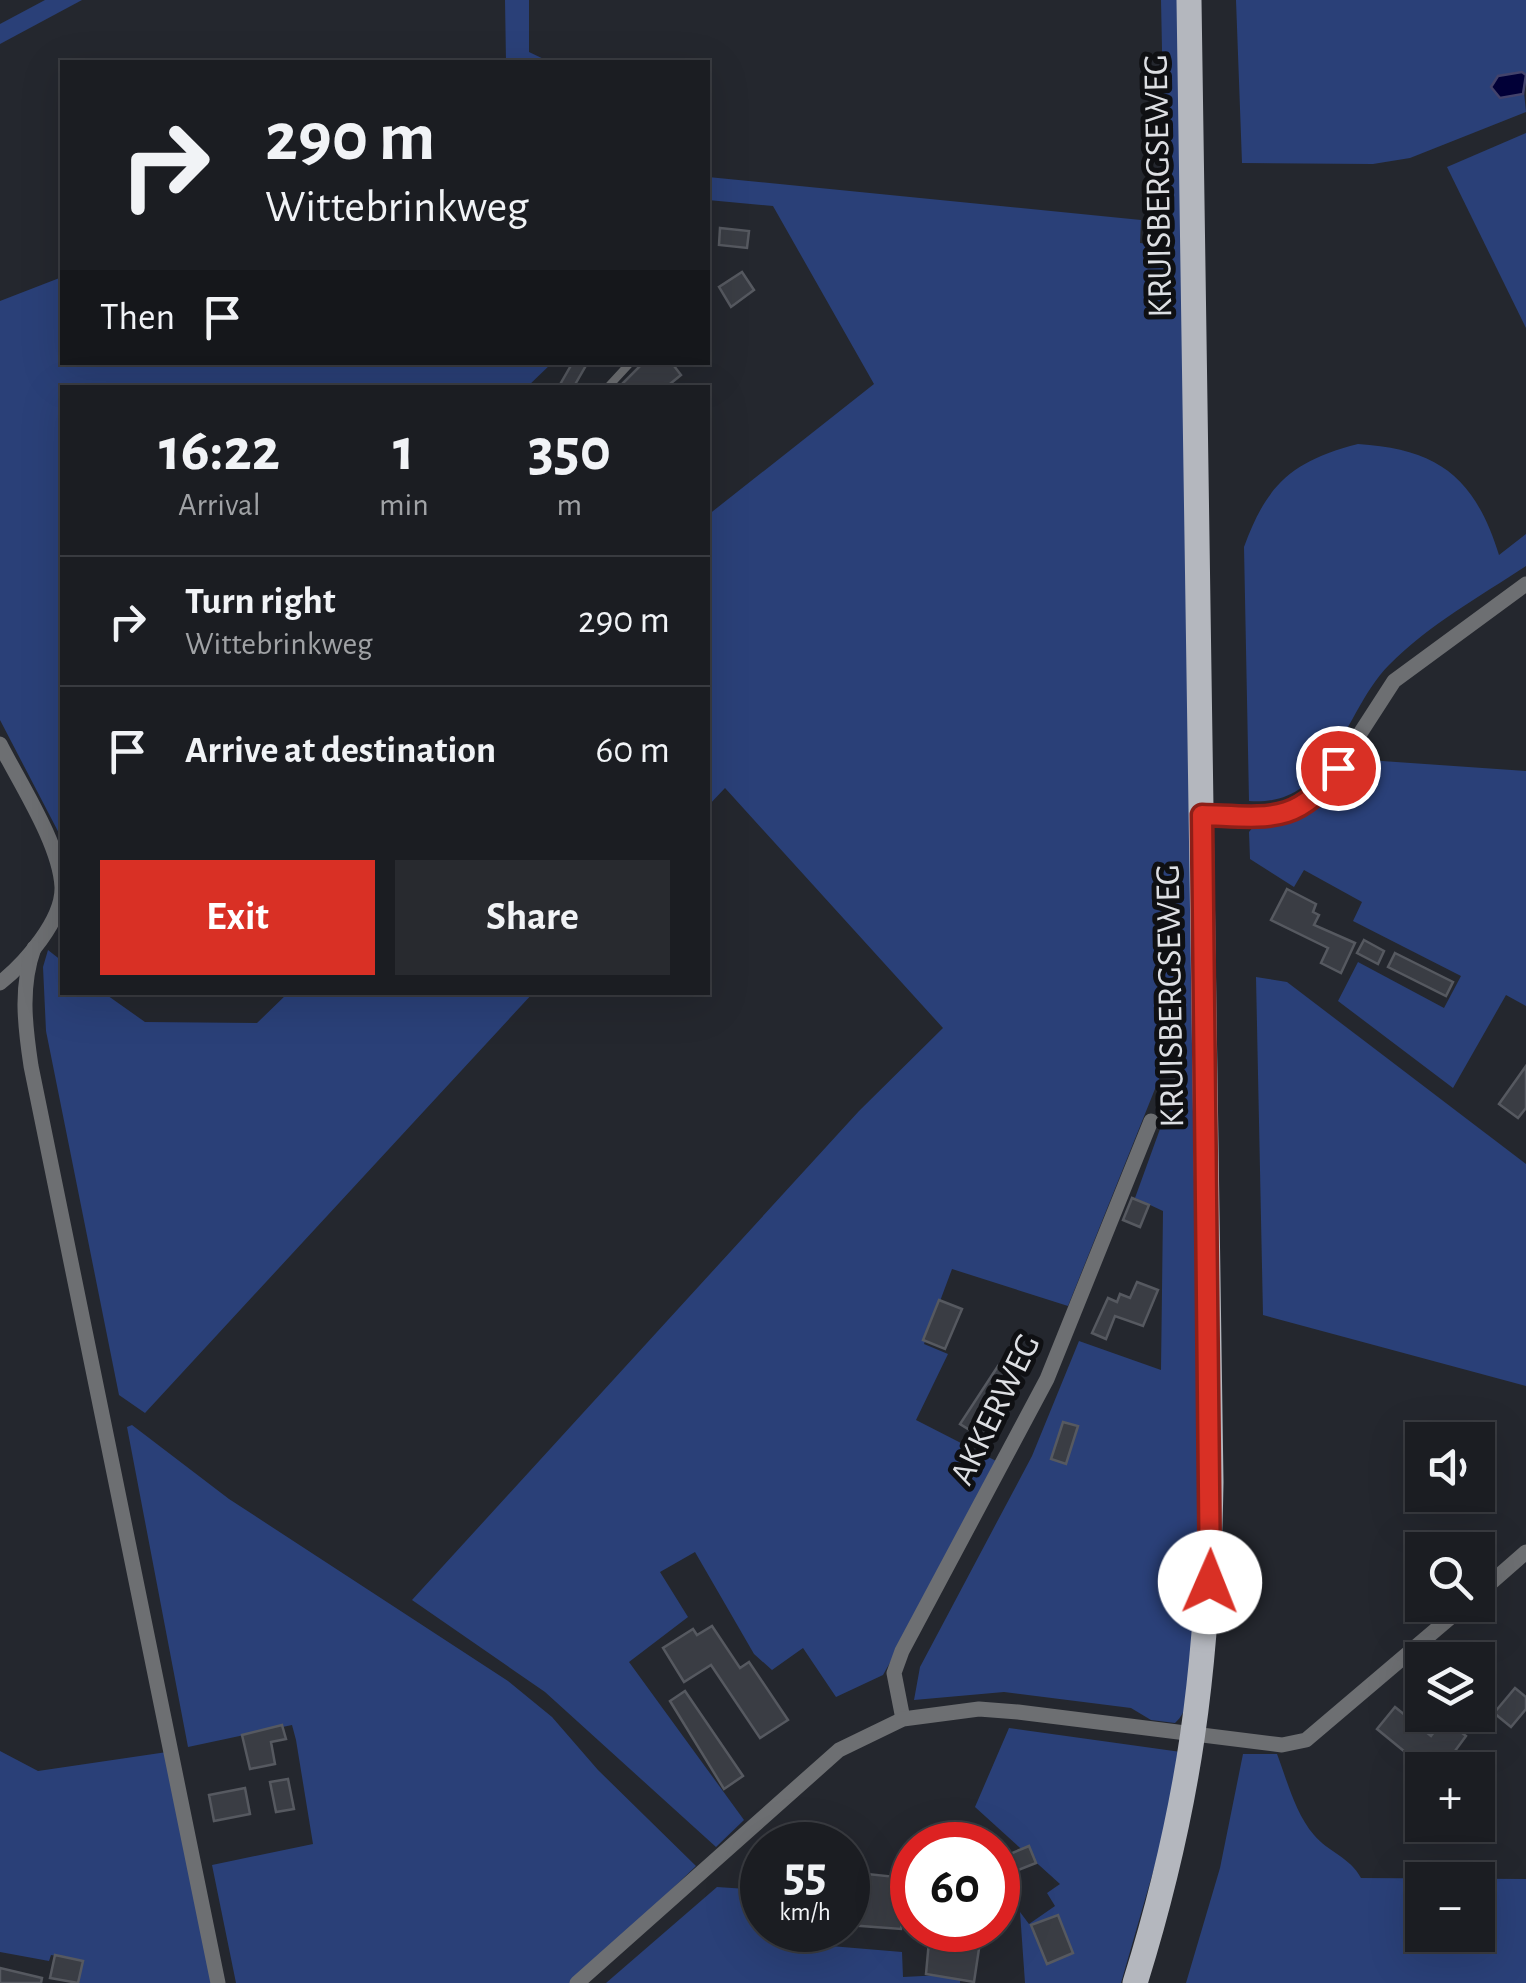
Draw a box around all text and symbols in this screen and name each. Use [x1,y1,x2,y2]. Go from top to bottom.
street label: KRUISBERGSEWEG [1139,54,1178,318]
icon: right [100,100,230,230]
text: 290 m [265,103,435,173]
text: Wittebrinkweg [265,185,529,230]
icon: arrive [195,290,250,345]
text: Then [100,299,175,337]
text: 16:22 [159,421,280,481]
text: 1 [393,421,415,481]
text: 350 [528,421,611,481]
text: Arrival [178,489,261,521]
text: min [379,489,429,521]
text: m [557,489,582,521]
text: Turn right [185,583,335,621]
icon: right [100,594,155,649]
text: 290 m [578,602,670,640]
text: Wittebrinkweg [185,628,373,660]
icon: arrive [100,724,155,779]
pin [1296,726,1381,811]
text: Arrive at destination [185,732,496,770]
text: 60 m [595,732,670,770]
icon: arrive [1311,741,1366,796]
button: Exit [100,860,375,975]
button: Share [395,860,670,975]
street label: KRUISBERGSEWEG [1151,864,1190,1128]
street label: AKKERWEG [944,1329,1047,1490]
map controls [1405,1422,1495,1952]
button: sound [1405,1422,1495,1512]
position arrow [1158,1530,1262,1634]
button: search [1405,1532,1495,1622]
button: layers [1405,1642,1495,1732]
button: + [1405,1752,1495,1842]
speed limit sign: 60 [890,1822,1020,1952]
text: 55 [783,1850,827,1900]
button: − [1405,1862,1495,1952]
text: km/h [779,1900,831,1925]

